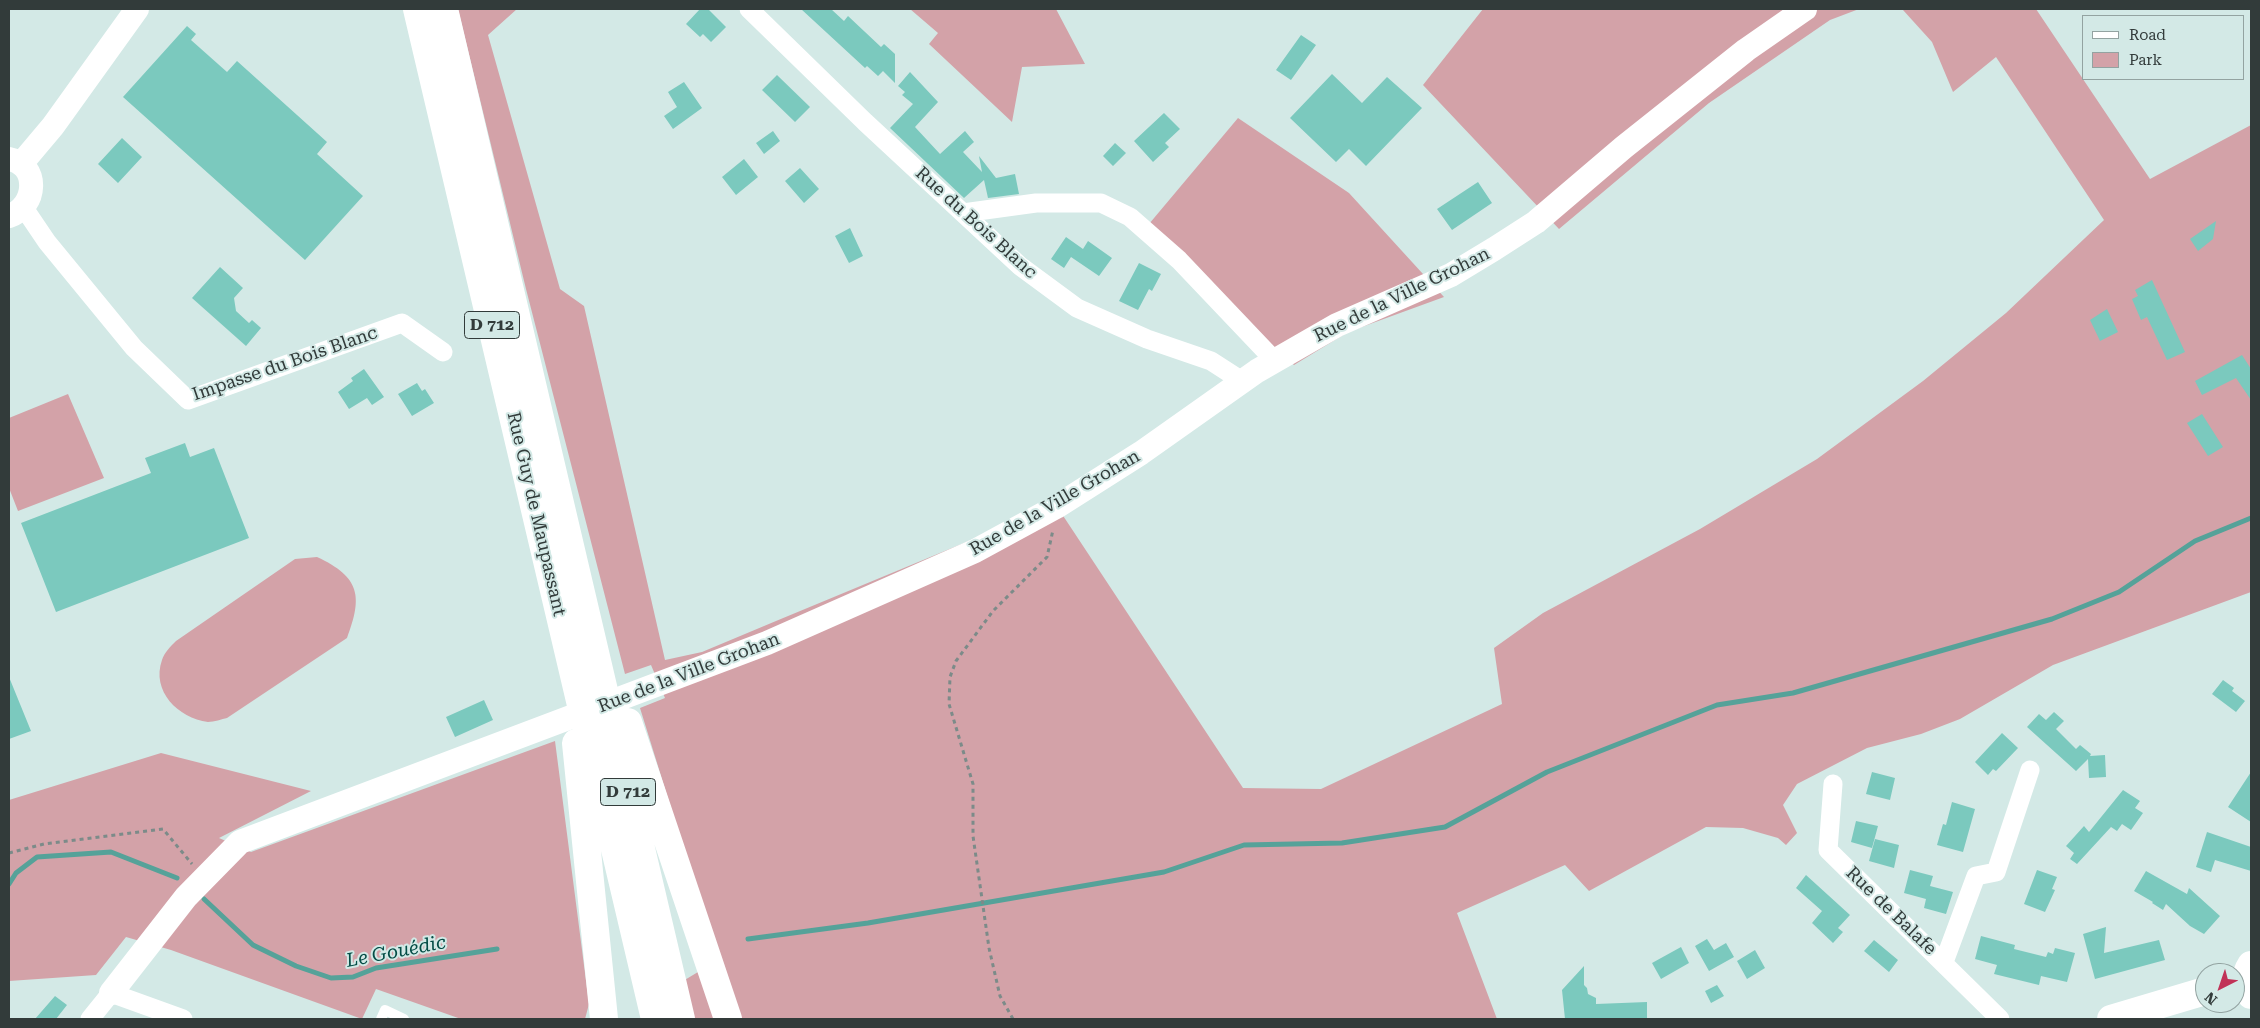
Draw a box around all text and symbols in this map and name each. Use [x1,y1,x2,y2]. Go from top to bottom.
legend [2082,15,2245,80]
text: Road [2129,26,2166,44]
text: Park [2129,51,2162,69]
street label: Rue du Bois Blanc [911,163,1041,283]
street label: Rue de la Ville Grohan [1311,243,1493,347]
road number: D 712 [464,312,520,338]
street label: Impasse du Bois Blanc [190,322,380,406]
street label: Rue Guy de Maupassant [502,410,570,618]
street label: Rue de la Ville Grohan [966,445,1144,561]
street label: Rue de la Ville Grohan [595,628,783,718]
road number: D 712 [600,779,656,806]
street label: Rue de Balafe [1841,862,1941,960]
water label: Le Gouédic [344,931,448,973]
north arrow [2195,963,2245,1013]
text: N [2201,989,2220,1008]

